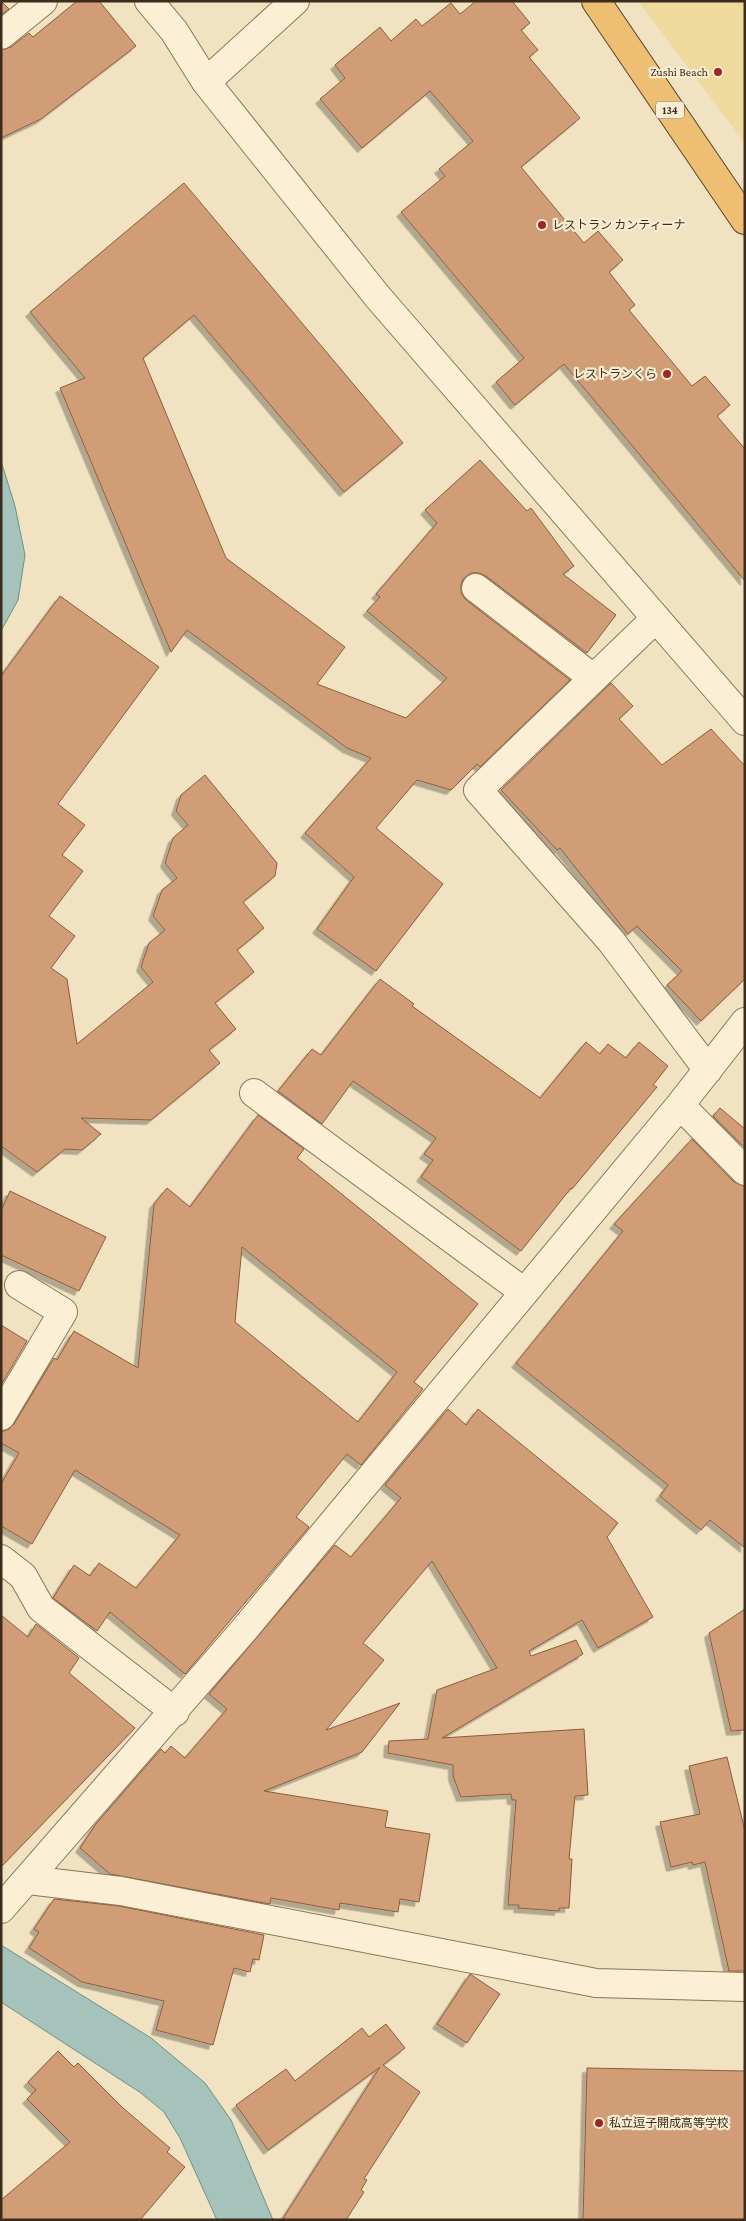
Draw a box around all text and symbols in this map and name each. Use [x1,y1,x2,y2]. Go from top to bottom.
place label: Zushi Beach [650,65,709,79]
marker: Zushi Beach [712,66,724,78]
road number: 134 [656,102,684,118]
place label: レストラン カンティーナ [552,218,686,232]
marker: レストラン カンティーナ [536,219,548,231]
place label: レストランくら [573,367,657,381]
marker: レストランくら [661,368,673,380]
place label: 私立逗子開成高等学校 [609,2116,729,2130]
marker: 私立逗子開成高等学校 [593,2117,605,2129]

